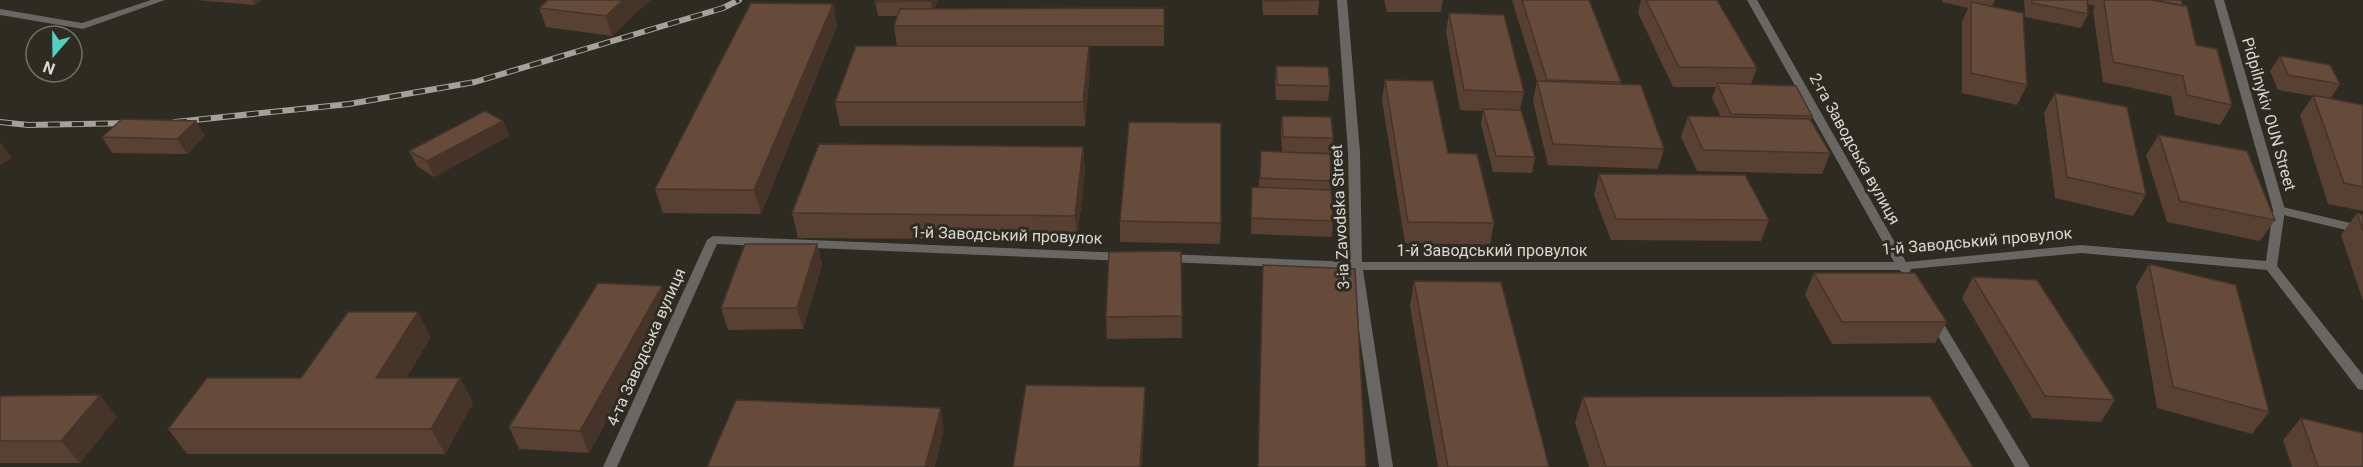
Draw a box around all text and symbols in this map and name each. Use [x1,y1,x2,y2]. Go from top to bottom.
north arrow [24,24,84,84]
street label: Pidpilnykiv OUN Street [2238,35,2300,193]
text: N [40,57,58,78]
street label: 2-га Заводська вулиця [1806,70,1904,228]
street label: 3-ia Zavodska Street [1327,144,1353,290]
street label: 1-й Заводський провулок [911,222,1103,248]
street label: 1-й Заводський провулок [1881,223,2073,259]
street label: 1-й Заводський провулок [1396,241,1588,260]
street label: 4-та Заводська вулиця [603,265,689,429]

